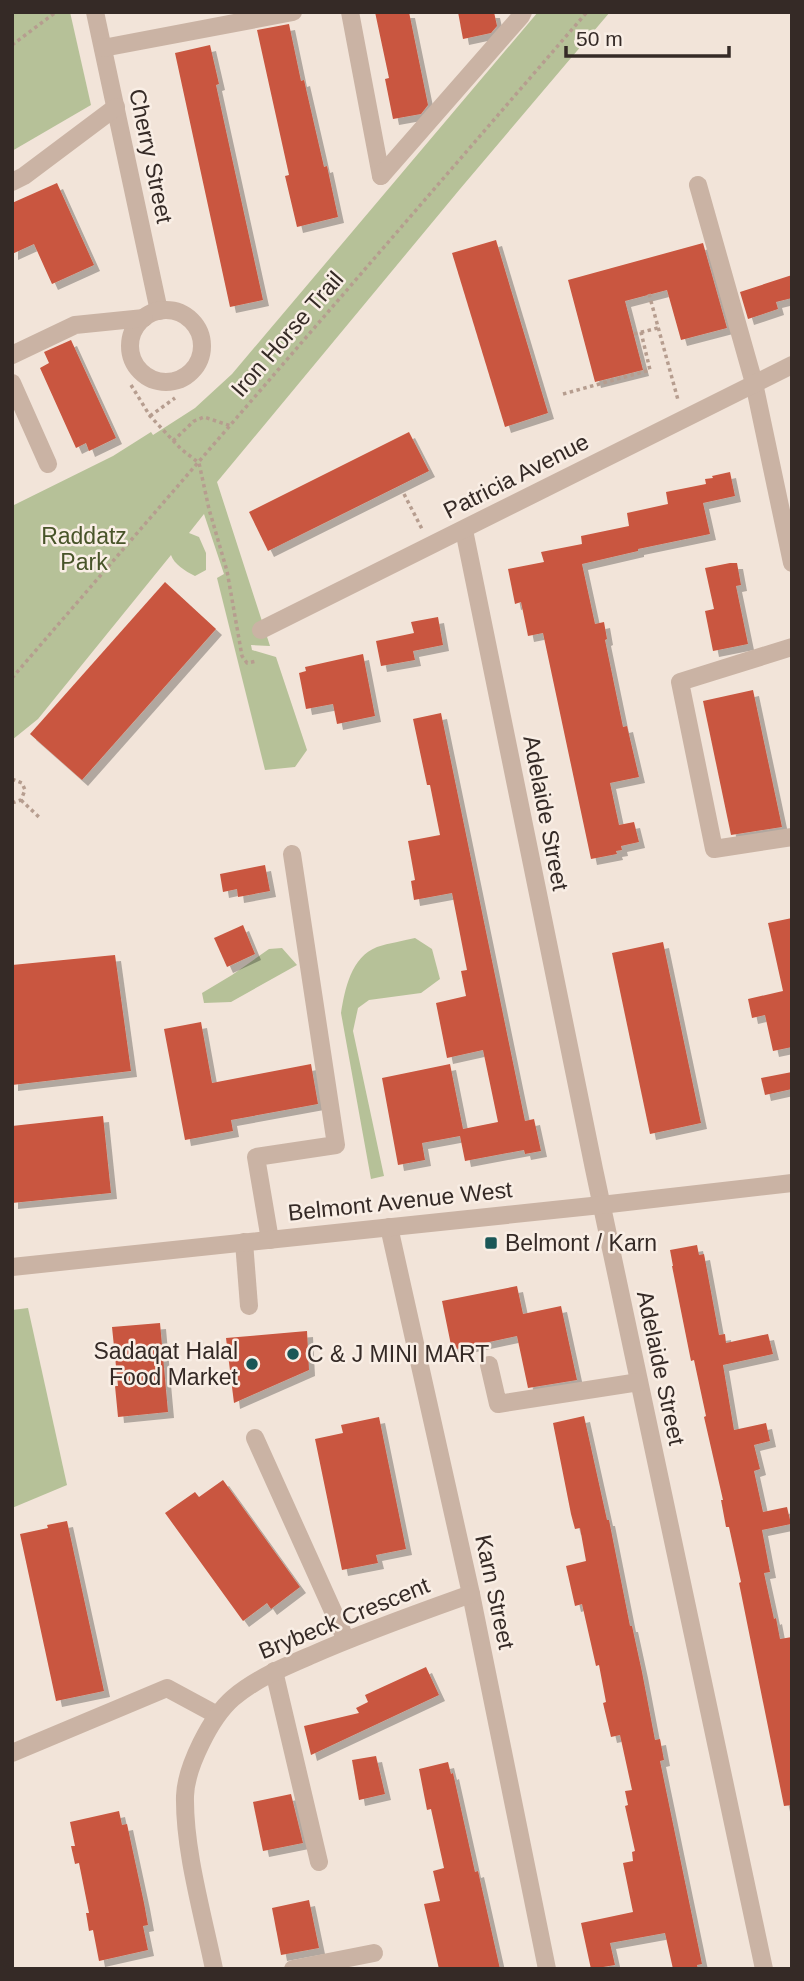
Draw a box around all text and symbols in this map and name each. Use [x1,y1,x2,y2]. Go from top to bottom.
scale bar [566,14,729,58]
text: 50 m [576,27,623,50]
street label: Cherry Street [124,86,178,226]
street label: Iron Horse Trail [226,266,348,402]
street label: Patricia Avenue [439,428,593,524]
park label: Raddatz Park [41,523,127,575]
street label: Adelaide Street [518,733,574,893]
street label: Belmont Avenue West [287,1176,514,1226]
place label: Belmont / Karn [505,1230,657,1256]
marker: Belmont / Karn [483,1235,499,1251]
street label: Adelaide Street [632,1288,690,1448]
place label: Sadaqat Halal Food Market [94,1338,239,1390]
place label: C & J MINI MART [307,1341,489,1367]
marker: C & J MINI MART [285,1346,301,1362]
marker: Sadaqat Halal Food Market [244,1356,260,1372]
street label: Karn Street [470,1532,520,1652]
street label: Brybeck Crescent [255,1572,434,1664]

